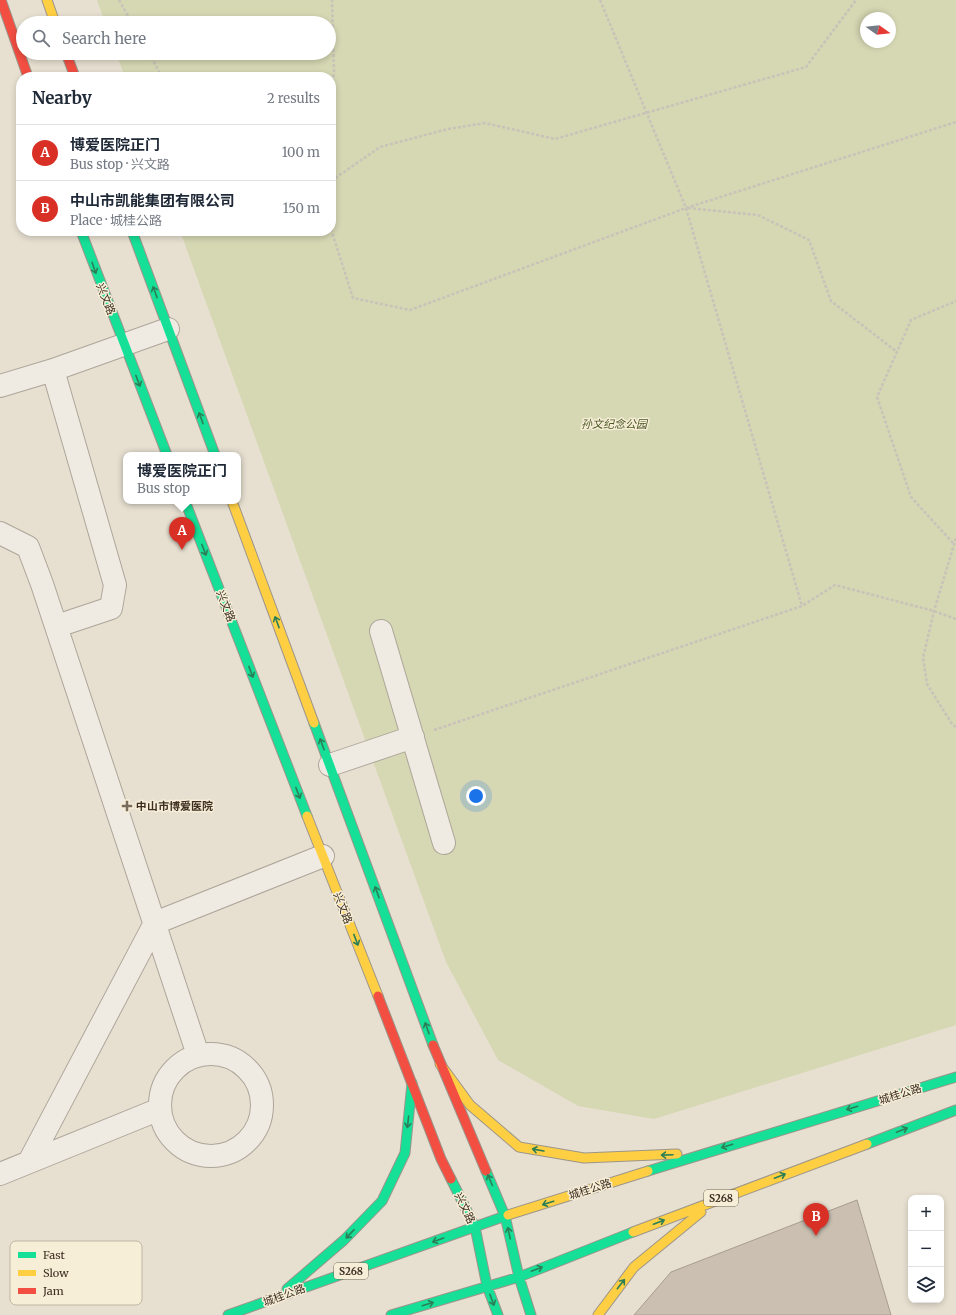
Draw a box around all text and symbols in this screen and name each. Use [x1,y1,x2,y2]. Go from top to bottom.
north arrow [860,12,896,48]
search box [16,16,336,60]
icon: search [30,27,52,49]
text: Search here [62,29,146,48]
text: Nearby [32,87,92,109]
text: 2 results [267,90,320,107]
text: 博爱医院正门 [70,135,160,154]
text: A [40,144,50,161]
text: 100 m [282,144,320,161]
text: Bus stop · 兴文路 [70,156,170,173]
text: 中山市凯能集团有限公司 [70,191,235,210]
text: B [40,200,50,217]
text: 150 m [283,200,320,217]
text: Place · 城桂公路 [70,212,162,229]
one-way arrow [91,261,99,273]
street label: 兴文路 [93,281,119,317]
one-way arrow [150,287,158,299]
one-way arrow [135,374,143,386]
one-way arrow [197,413,205,425]
park label: 孙文纪念公园 [581,417,649,431]
popup [123,452,241,504]
text: 博爱医院正门 [137,461,227,480]
text: Bus stop [137,480,190,497]
pin: A [169,517,195,550]
one-way arrow [201,544,209,556]
street label: 兴文路 [214,588,238,624]
one-way arrow [272,617,280,629]
one-way arrow [248,665,256,677]
one-way arrow [317,739,325,751]
one-way arrow [295,786,303,798]
your location [466,786,486,806]
place label: 中山市博爱医院 [136,799,213,813]
marker: 中山市博爱医院 [121,800,133,812]
one-way arrow [372,887,380,899]
street label: 兴文路 [331,890,355,926]
one-way arrow [352,933,360,945]
one-way arrow [422,1022,430,1034]
street label: 城桂公路 [877,1081,923,1107]
one-way arrow [845,1105,858,1112]
one-way arrow [404,1115,411,1128]
one-way arrow [895,1126,908,1133]
one-way arrow [721,1143,734,1150]
one-way arrow [532,1146,545,1154]
one-way arrow [661,1151,674,1158]
one-way arrow [774,1171,786,1179]
one-way arrow [486,1175,493,1187]
street label: 城桂公路 [567,1176,613,1202]
street label: 兴文路 [451,1190,479,1226]
road number: S268 [704,1190,738,1206]
map controls [908,1195,944,1303]
button: + [908,1195,944,1231]
one-way arrow [543,1199,555,1207]
pin: B [803,1203,829,1236]
one-way arrow [652,1218,664,1226]
one-way arrow [505,1227,513,1240]
one-way arrow [345,1229,355,1239]
button: − [908,1231,944,1267]
one-way arrow [432,1237,445,1244]
legend [10,1241,142,1305]
text: Fast [43,1248,66,1262]
road number: S268 [334,1263,368,1279]
one-way arrow [531,1265,543,1273]
text: Slow [43,1266,69,1280]
button: layers [908,1267,944,1303]
one-way arrow [617,1279,626,1290]
street label: 城桂公路 [261,1281,307,1309]
text: Jam [42,1284,64,1298]
one-way arrow [489,1294,497,1306]
one-way arrow [421,1300,434,1307]

